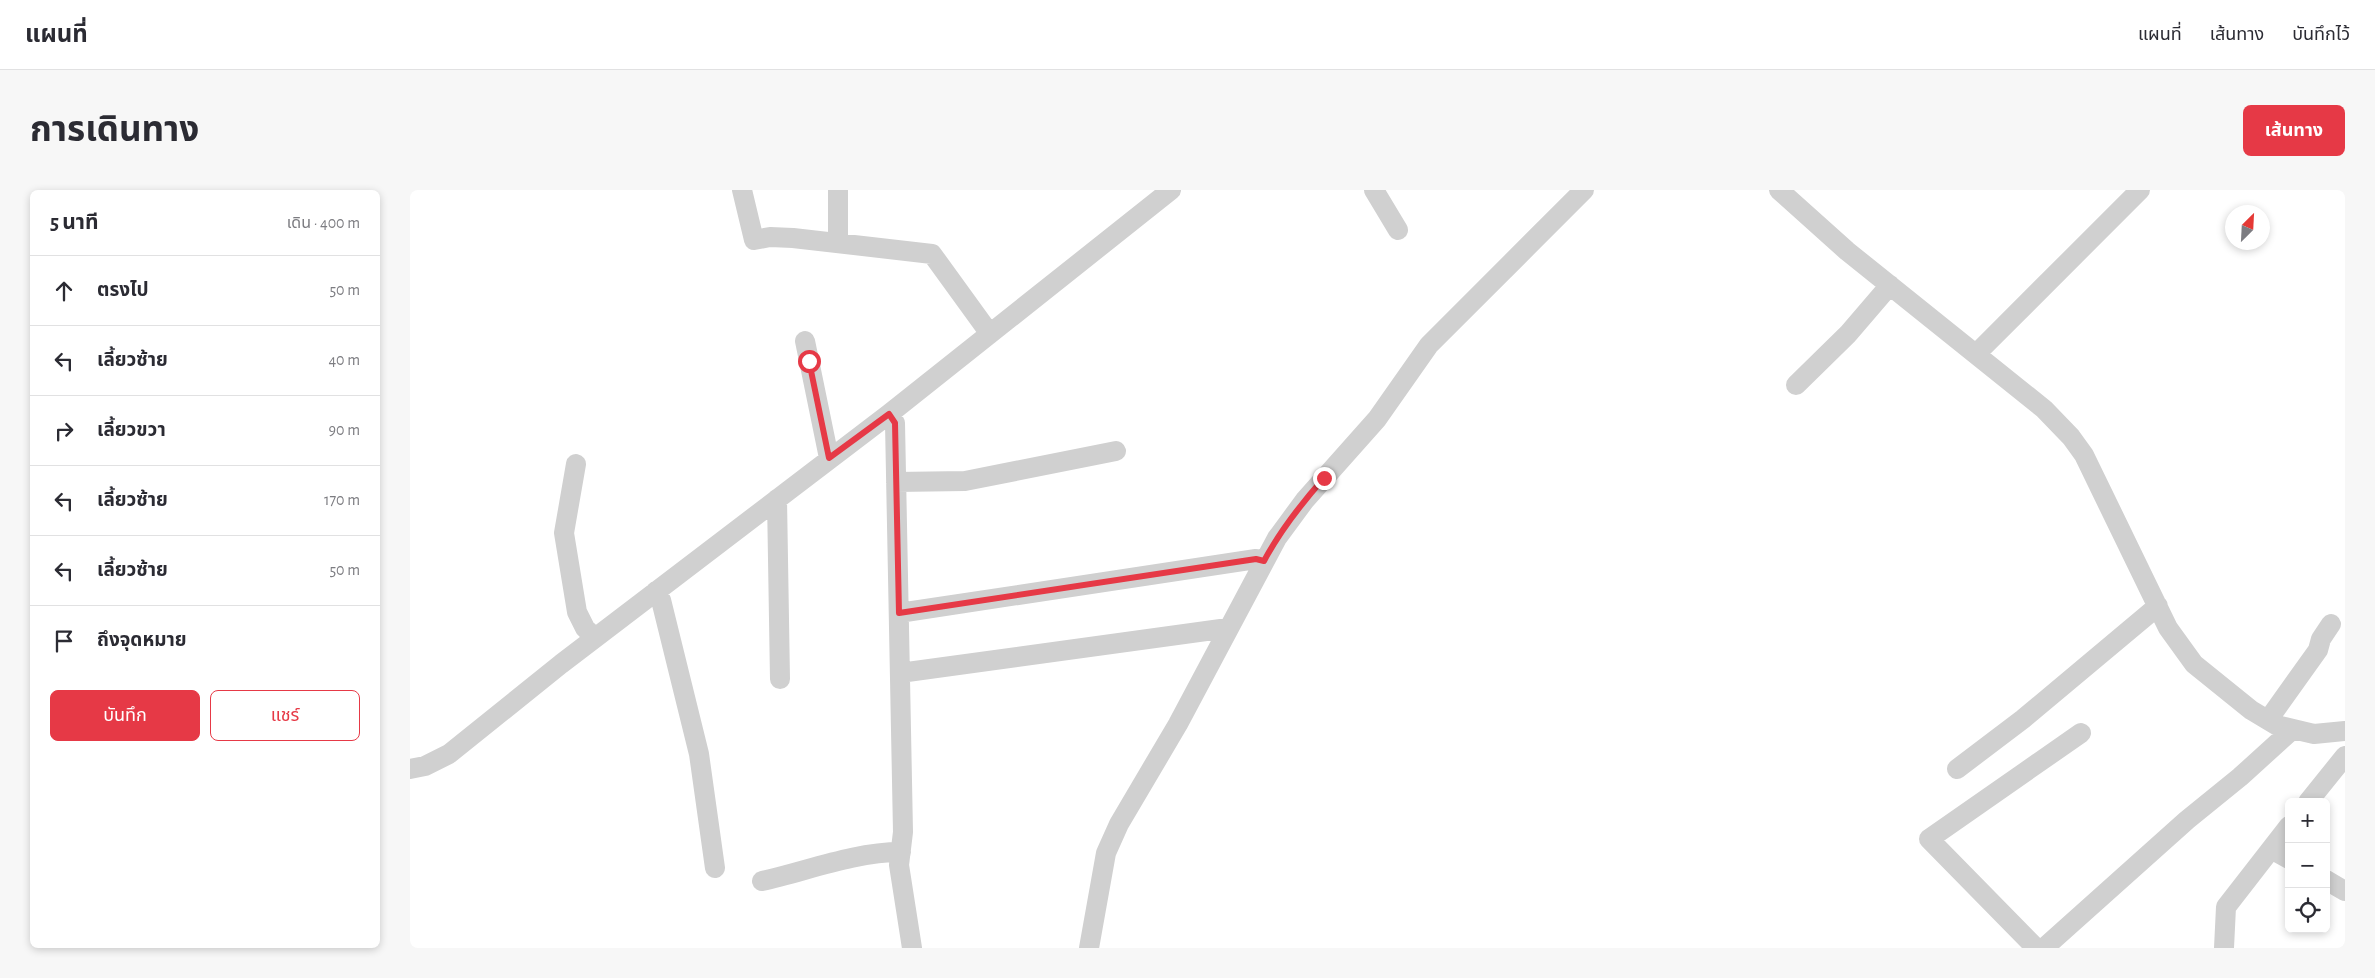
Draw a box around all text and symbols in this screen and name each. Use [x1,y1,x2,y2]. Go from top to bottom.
text: แผนที่ [25,23,88,47]
text: แผนที่ [2138,26,2182,44]
text: เส้นทาง [2210,26,2264,44]
text: บันทึกไว้ [2292,26,2350,44]
button: เส้นทาง [2243,105,2345,156]
text: การเดินทาง [30,113,199,148]
north arrow [2225,205,2270,250]
text: 5 นาที [50,212,98,233]
text: เดิน · 400 m [287,215,360,231]
icon: ahead [50,277,78,305]
text: ตรงไป [97,281,149,300]
text: 50 m [329,282,360,298]
icon: left [50,347,78,375]
route start [798,350,821,373]
text: เลี้ยวซ้าย [97,351,168,370]
text: 40 m [328,352,360,368]
icon: right [50,417,78,445]
text: เลี้ยวขวา [97,421,166,440]
text: 90 m [329,422,360,438]
route end [1313,467,1336,490]
icon: left [50,487,78,515]
text: เลี้ยวซ้าย [97,491,168,510]
text: 170 m [324,492,360,508]
icon: left [50,557,78,585]
text: เลี้ยวซ้าย [97,561,168,580]
text: 50 m [329,562,360,578]
icon: arrive [50,627,78,655]
text: ถึงจุดหมาย [97,631,187,650]
button: บันทึก [50,690,200,741]
button: แชร์ [210,690,360,741]
map controls [2285,798,2330,933]
button: + [2285,798,2330,843]
button: − [2285,843,2330,888]
button: locate [2285,888,2330,933]

